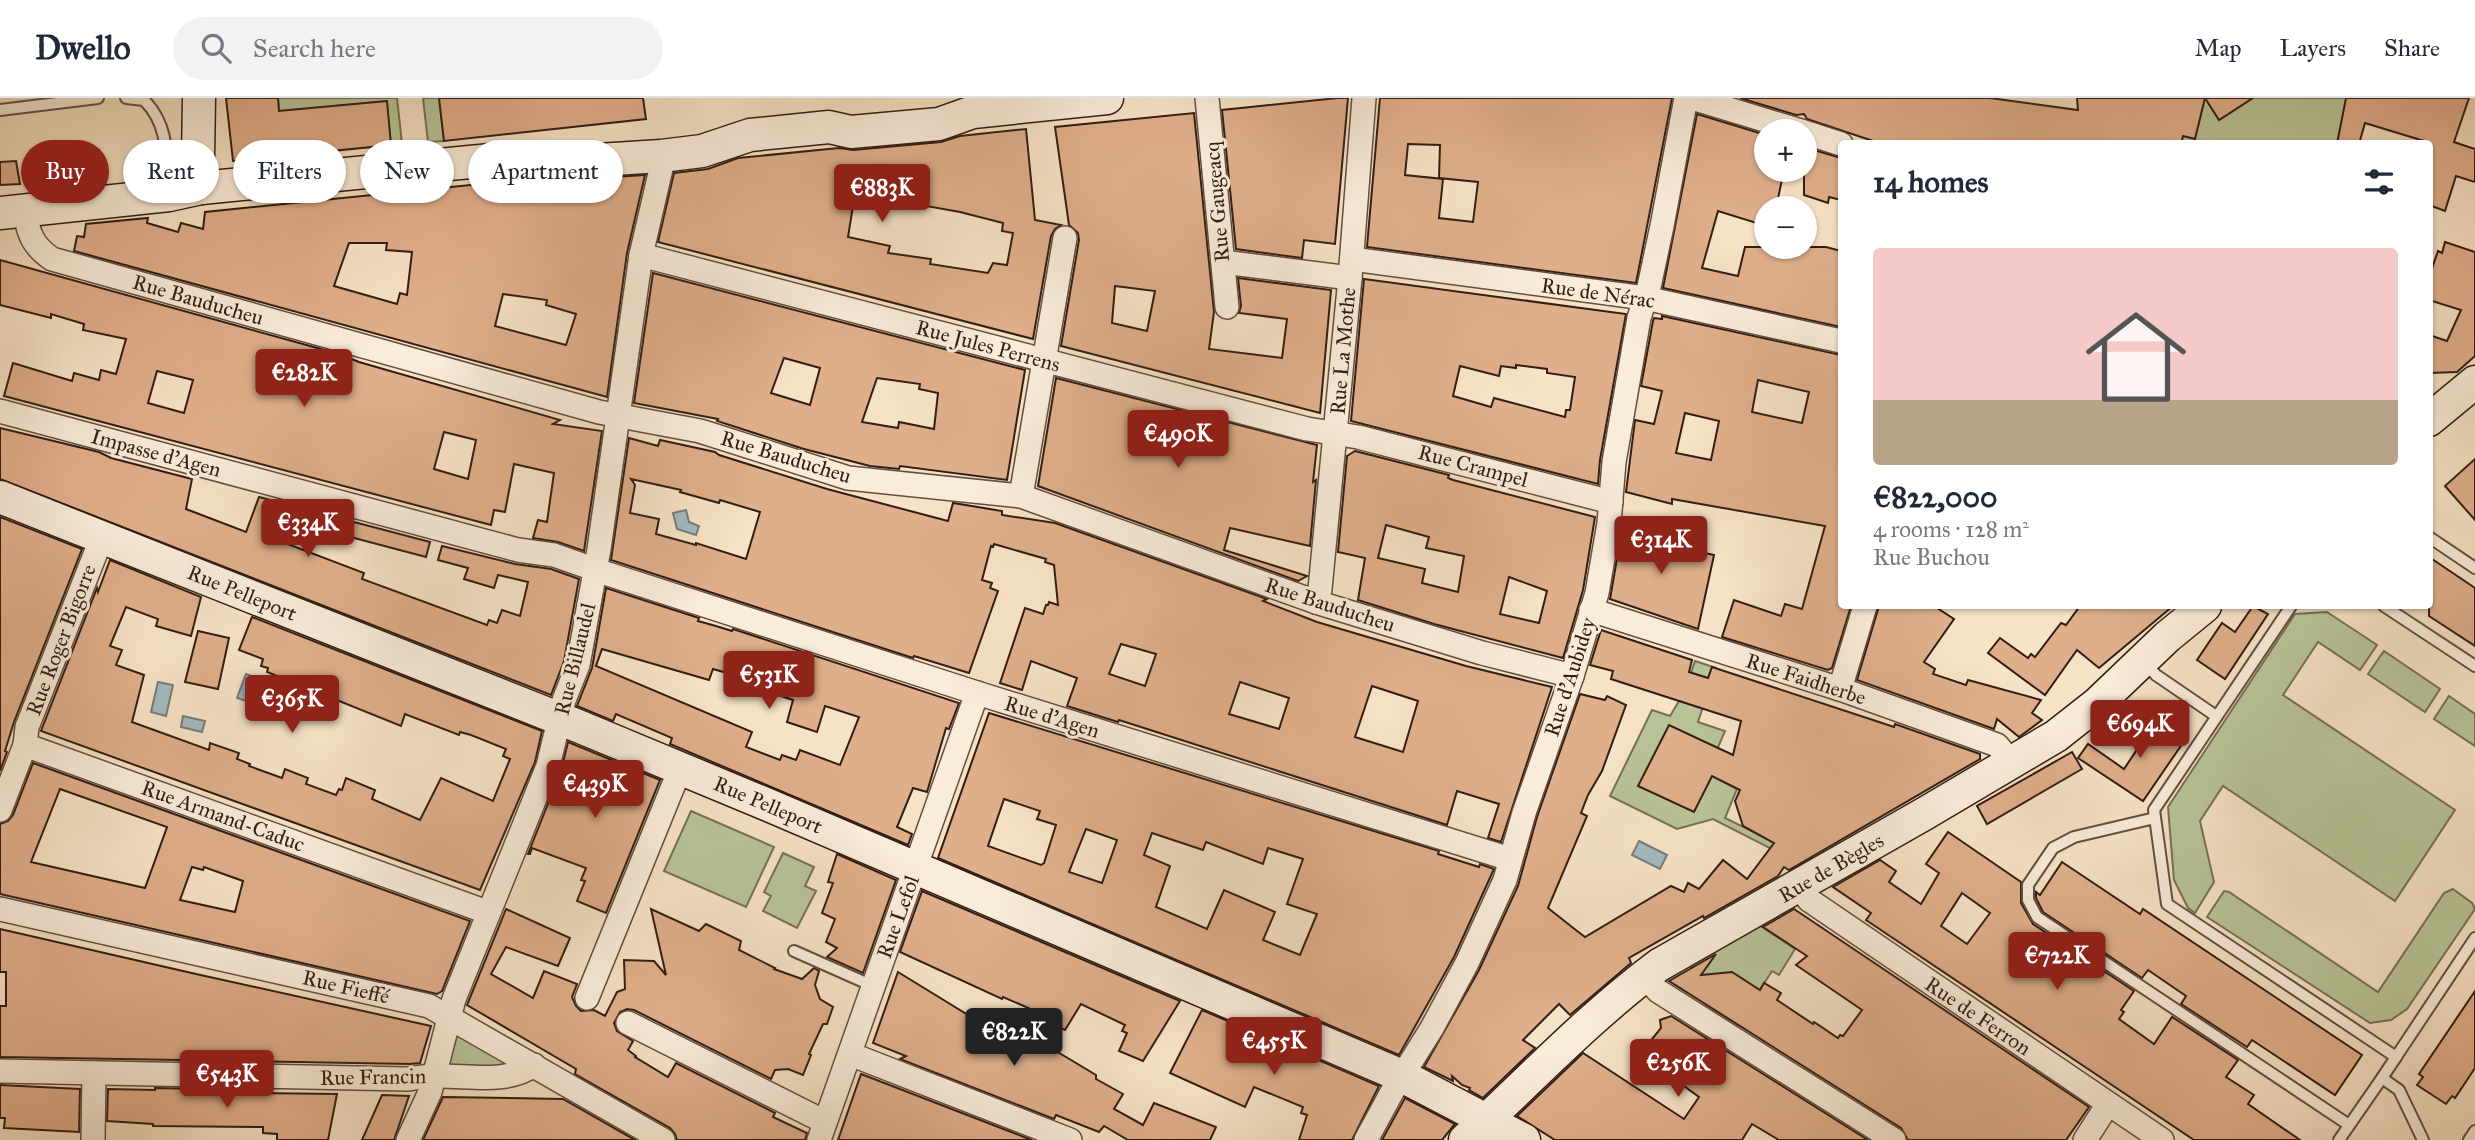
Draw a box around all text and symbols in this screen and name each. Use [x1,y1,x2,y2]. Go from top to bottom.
search box [173,17,663,80]
text: Dwello [35,28,131,68]
icon: search [197,29,235,67]
text: Search here [253,32,376,64]
text: Map [2195,33,2242,63]
text: Layers [2280,33,2346,63]
text: Share [2384,33,2440,63]
map controls [1754,119,1817,259]
button: + [1754,119,1817,182]
chip: Buy [21,140,109,203]
chip: Rent [123,140,219,203]
chip: Filters [233,140,346,203]
chip: New [360,140,454,203]
chip: Apartment [468,140,623,203]
street label: Rue Gaugeacq [1199,140,1235,263]
icon: filters [2360,163,2398,201]
pin: €883K [833,164,931,224]
text: 14 homes [1873,164,1988,200]
text: €883K [850,173,914,201]
button: − [1754,196,1817,259]
street label: Rue Bauducheu [129,269,267,331]
street label: Rue de Nérac [1539,272,1657,314]
street label: Rue La Mothe [1324,286,1362,416]
icon: home [2073,294,2199,420]
street label: Rue Jules Perrens [913,314,1063,378]
pin: €282K [255,350,353,409]
text: €282K [271,358,337,386]
pin: €490K [1129,410,1227,470]
text: €490K [1144,419,1212,447]
street label: Impasse d'Agen [88,423,224,483]
street label: Rue Bauducheu [718,425,854,489]
street label: Rue Crampel [1415,439,1531,493]
text: €822,000 [1873,479,1997,515]
pin: €334K [259,500,357,559]
text: €334K [277,508,339,536]
text: 4 rooms · 128 m² [1873,515,2029,543]
pin: €314K [1612,517,1710,576]
text: €314K [1630,525,1692,553]
text: Rue Buchou [1873,543,1990,571]
street label: Rue Pelleport [183,559,301,627]
street label: Rue Roger Bigorre [20,561,102,719]
street label: Rue Bauducheu [1262,572,1398,638]
street label: Rue Billaudel [548,600,602,718]
street label: Rue d'Aubidey [1538,613,1602,740]
street label: Rue Faidherbe [1743,647,1869,711]
pin: €531K [720,652,818,711]
text: €531K [739,660,799,688]
pin: €365K [243,676,341,735]
text: €365K [261,684,323,712]
street label: Rue d'Agen [1001,690,1103,744]
pin: €694K [2091,700,2189,760]
text: €694K [2106,709,2174,737]
pin: €439K [546,760,644,820]
text: €439K [563,769,627,797]
street label: Rue Pelleport [710,770,827,840]
street label: Rue Armand-Caduc [138,774,308,858]
street label: Rue de Bègles [1774,827,1888,909]
street label: Rue Lefol [871,872,925,962]
pin: €722K [2008,932,2106,992]
text: €722K [2024,941,2090,969]
street label: Rue Fieffé [300,964,392,1010]
street label: Rue de Ferron [1920,971,2036,1061]
pin: €822K [965,1009,1063,1068]
text: €822K [981,1017,1047,1045]
pin: €455K [1225,1018,1323,1077]
text: €455K [1242,1026,1306,1054]
pin: €256K [1629,1040,1727,1099]
text: €256K [1646,1048,1710,1076]
pin: €543K [178,1051,276,1110]
text: €543K [196,1059,258,1087]
street label: Rue Francin [320,1063,426,1091]

